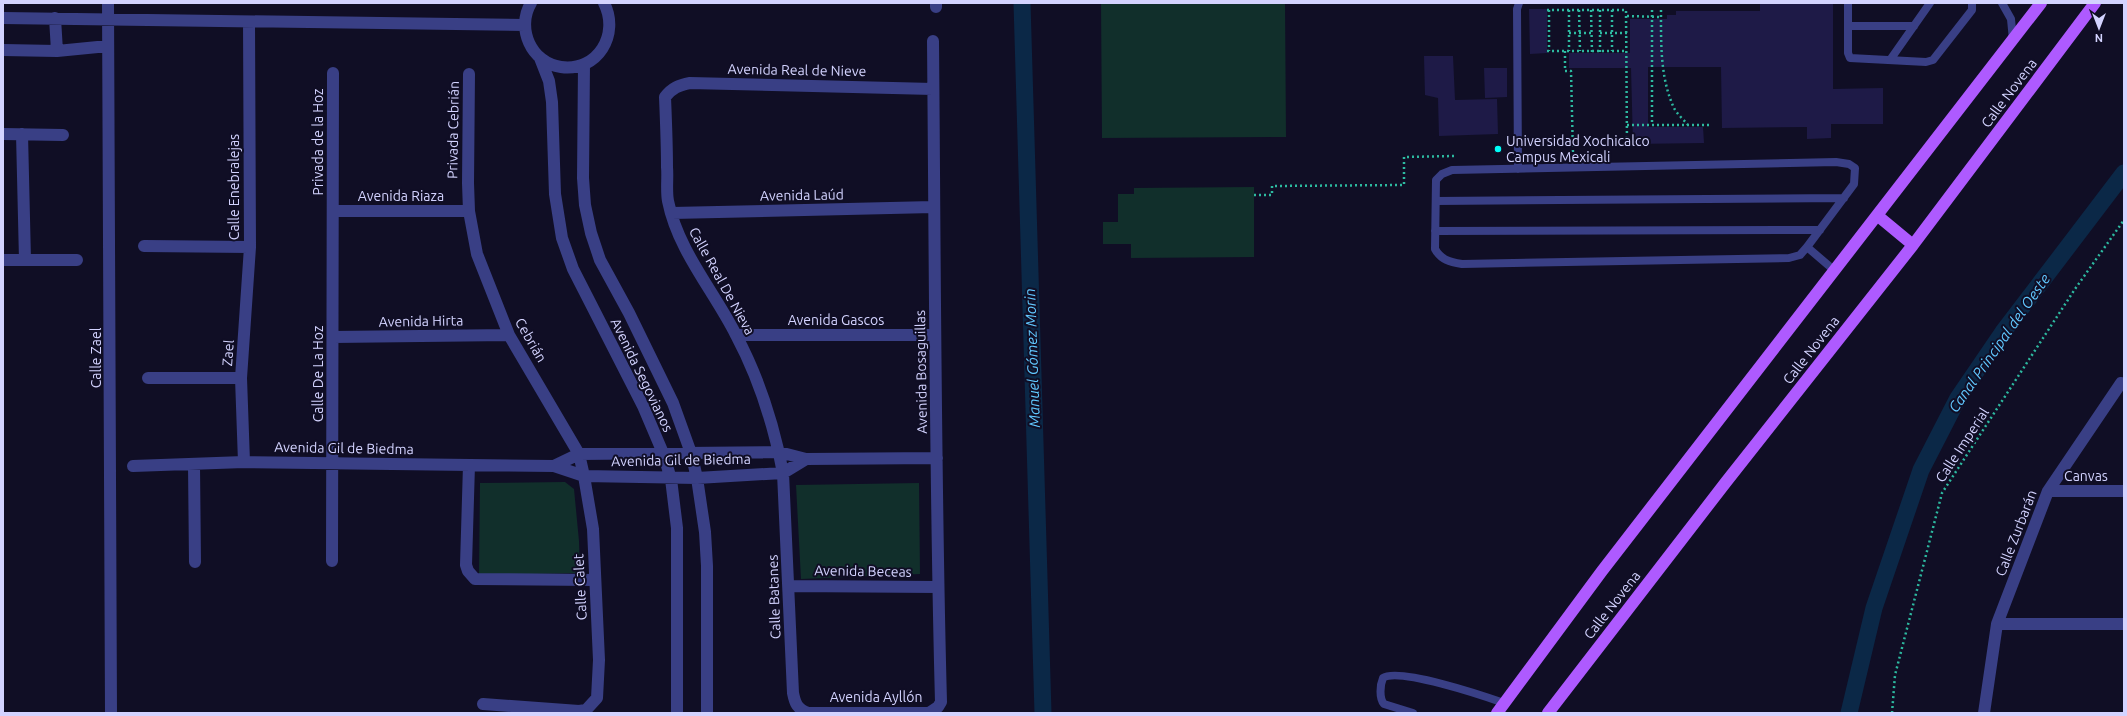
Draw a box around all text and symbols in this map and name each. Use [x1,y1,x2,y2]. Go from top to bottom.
north arrow [2079,8,2119,48]
text: N [2095,32,2103,44]
street label: Calle Novena [1978,55,2040,131]
street label: Avenida Real de Nieve [728,61,866,79]
street label: Privada Cebrián [444,81,462,179]
street label: Privada de la Hoz [310,88,326,196]
place label: Universidad Xochicalco Campus Mexicali [1506,133,1650,165]
street label: Calle Enebralejas [226,134,242,240]
marker: Universidad Xochicalco Campus Mexicali [1493,144,1503,154]
street label: Avenida Laúd [760,186,844,204]
street label: Avenida Riaza [358,188,444,204]
street label: Calle Real De Nieva [686,224,758,338]
water label: Canal Principal del Oeste [1945,270,2053,415]
water label: Manuel Gómez Morin [1021,288,1043,428]
street label: Avenida Bosaguillas [912,310,930,434]
street label: Avenida Hirta [379,312,463,330]
street label: Avenida Gascos [788,312,884,328]
street label: Calle Novena [1779,313,1843,387]
street label: Cebrián [512,315,550,365]
street label: Avenida Segovianos [608,316,676,434]
street label: Calle De La Hoz [310,326,326,422]
street label: Calle Zael [88,327,104,388]
street label: Zael [219,339,237,367]
street label: Calle Imperial [1932,405,1992,485]
street label: Avenida Gil de Biedma [274,439,414,457]
street label: Avenida Gil de Biedma [611,451,751,469]
street label: Canvas [2064,468,2108,484]
street label: Calle Zurbarán [1992,488,2040,578]
street label: Calle Calet [570,553,590,621]
street label: Calle Batanes [765,554,783,640]
street label: Avenida Beceas [814,562,912,580]
street label: Calle Novena [1580,568,1644,642]
street label: Avenida Ayllón [830,689,922,705]

